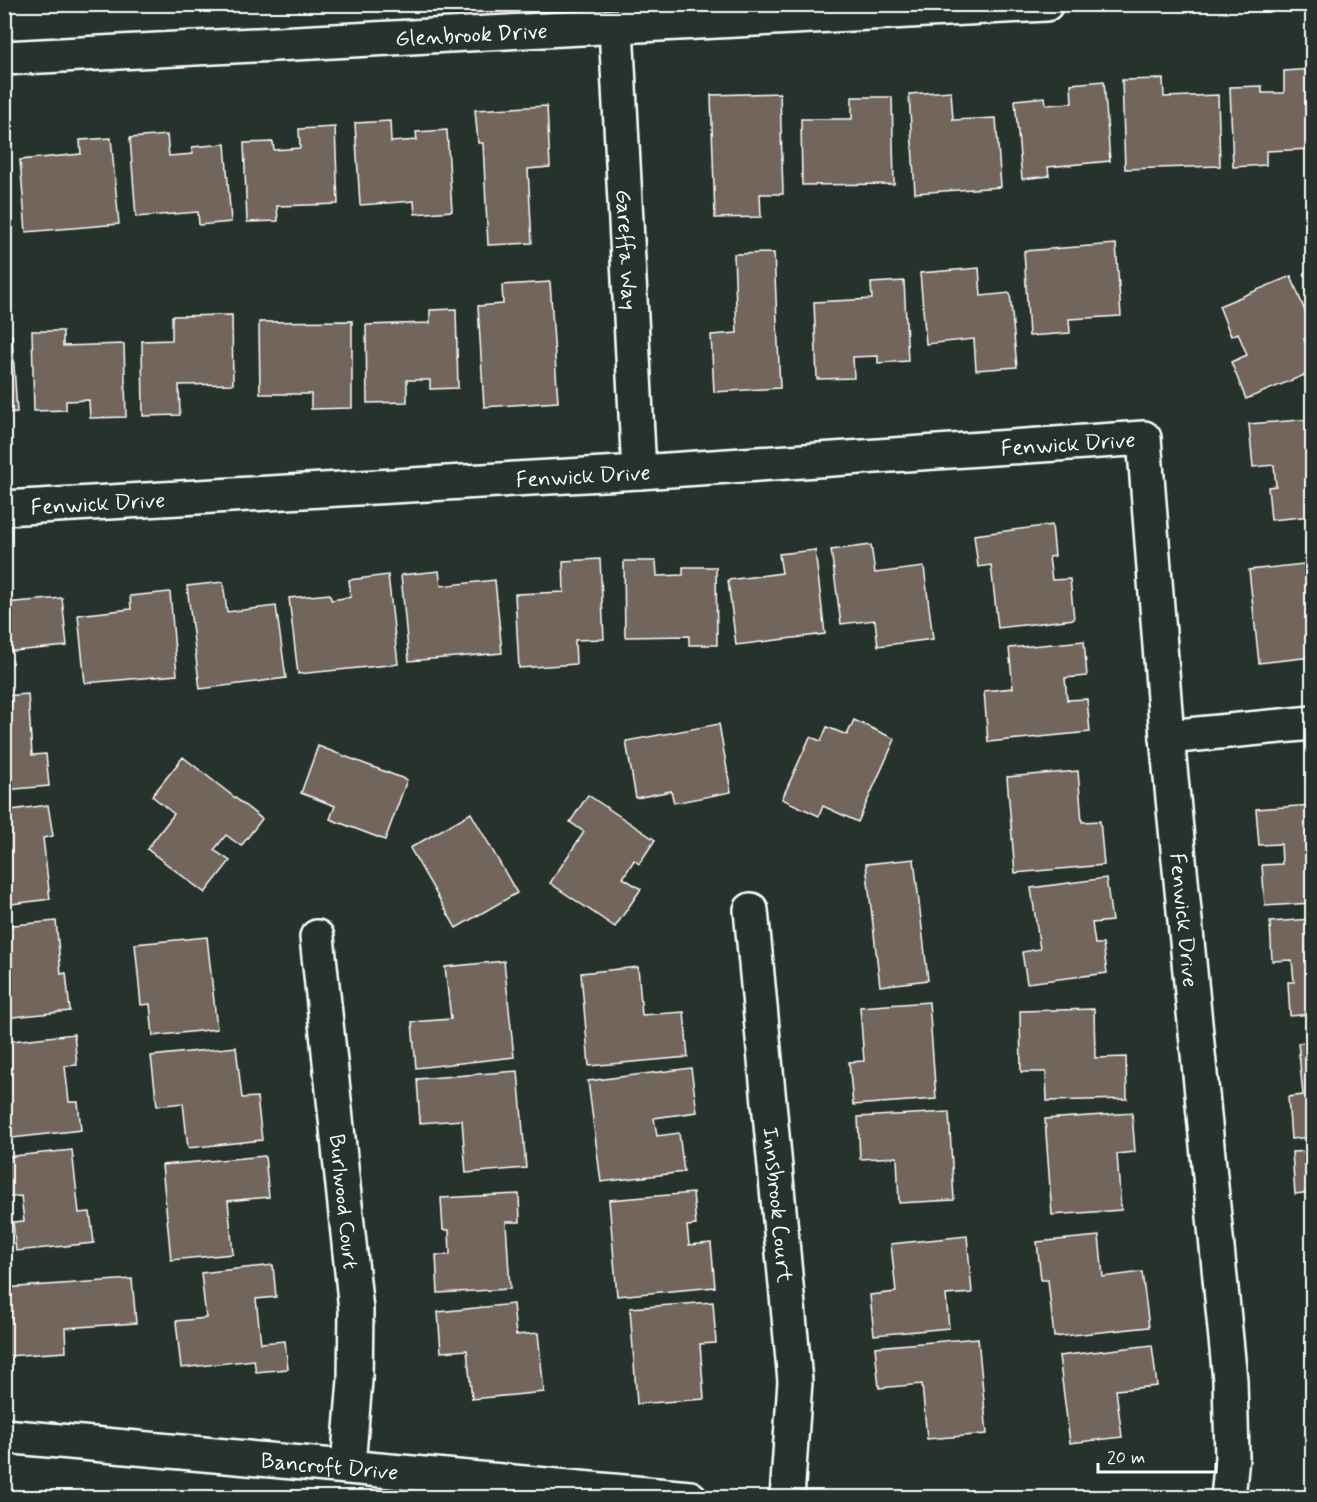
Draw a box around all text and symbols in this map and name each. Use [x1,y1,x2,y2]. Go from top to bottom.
street label: Glenbrook Drive [395,18,548,54]
street label: Gareffa Way [608,189,643,311]
street label: Fenwick Drive [1000,427,1136,464]
street label: Fenwick Drive [515,459,651,495]
street label: Fenwick Drive [30,487,166,522]
street label: Fenwick Drive [1162,852,1203,989]
street label: Innsbrook Court [755,1126,798,1284]
street label: Burlwood Court [322,1133,364,1271]
scale bar [1098,1436,1216,1474]
text: 20 m [1107,1446,1145,1470]
street label: Bancroft Drive [260,1447,399,1488]

